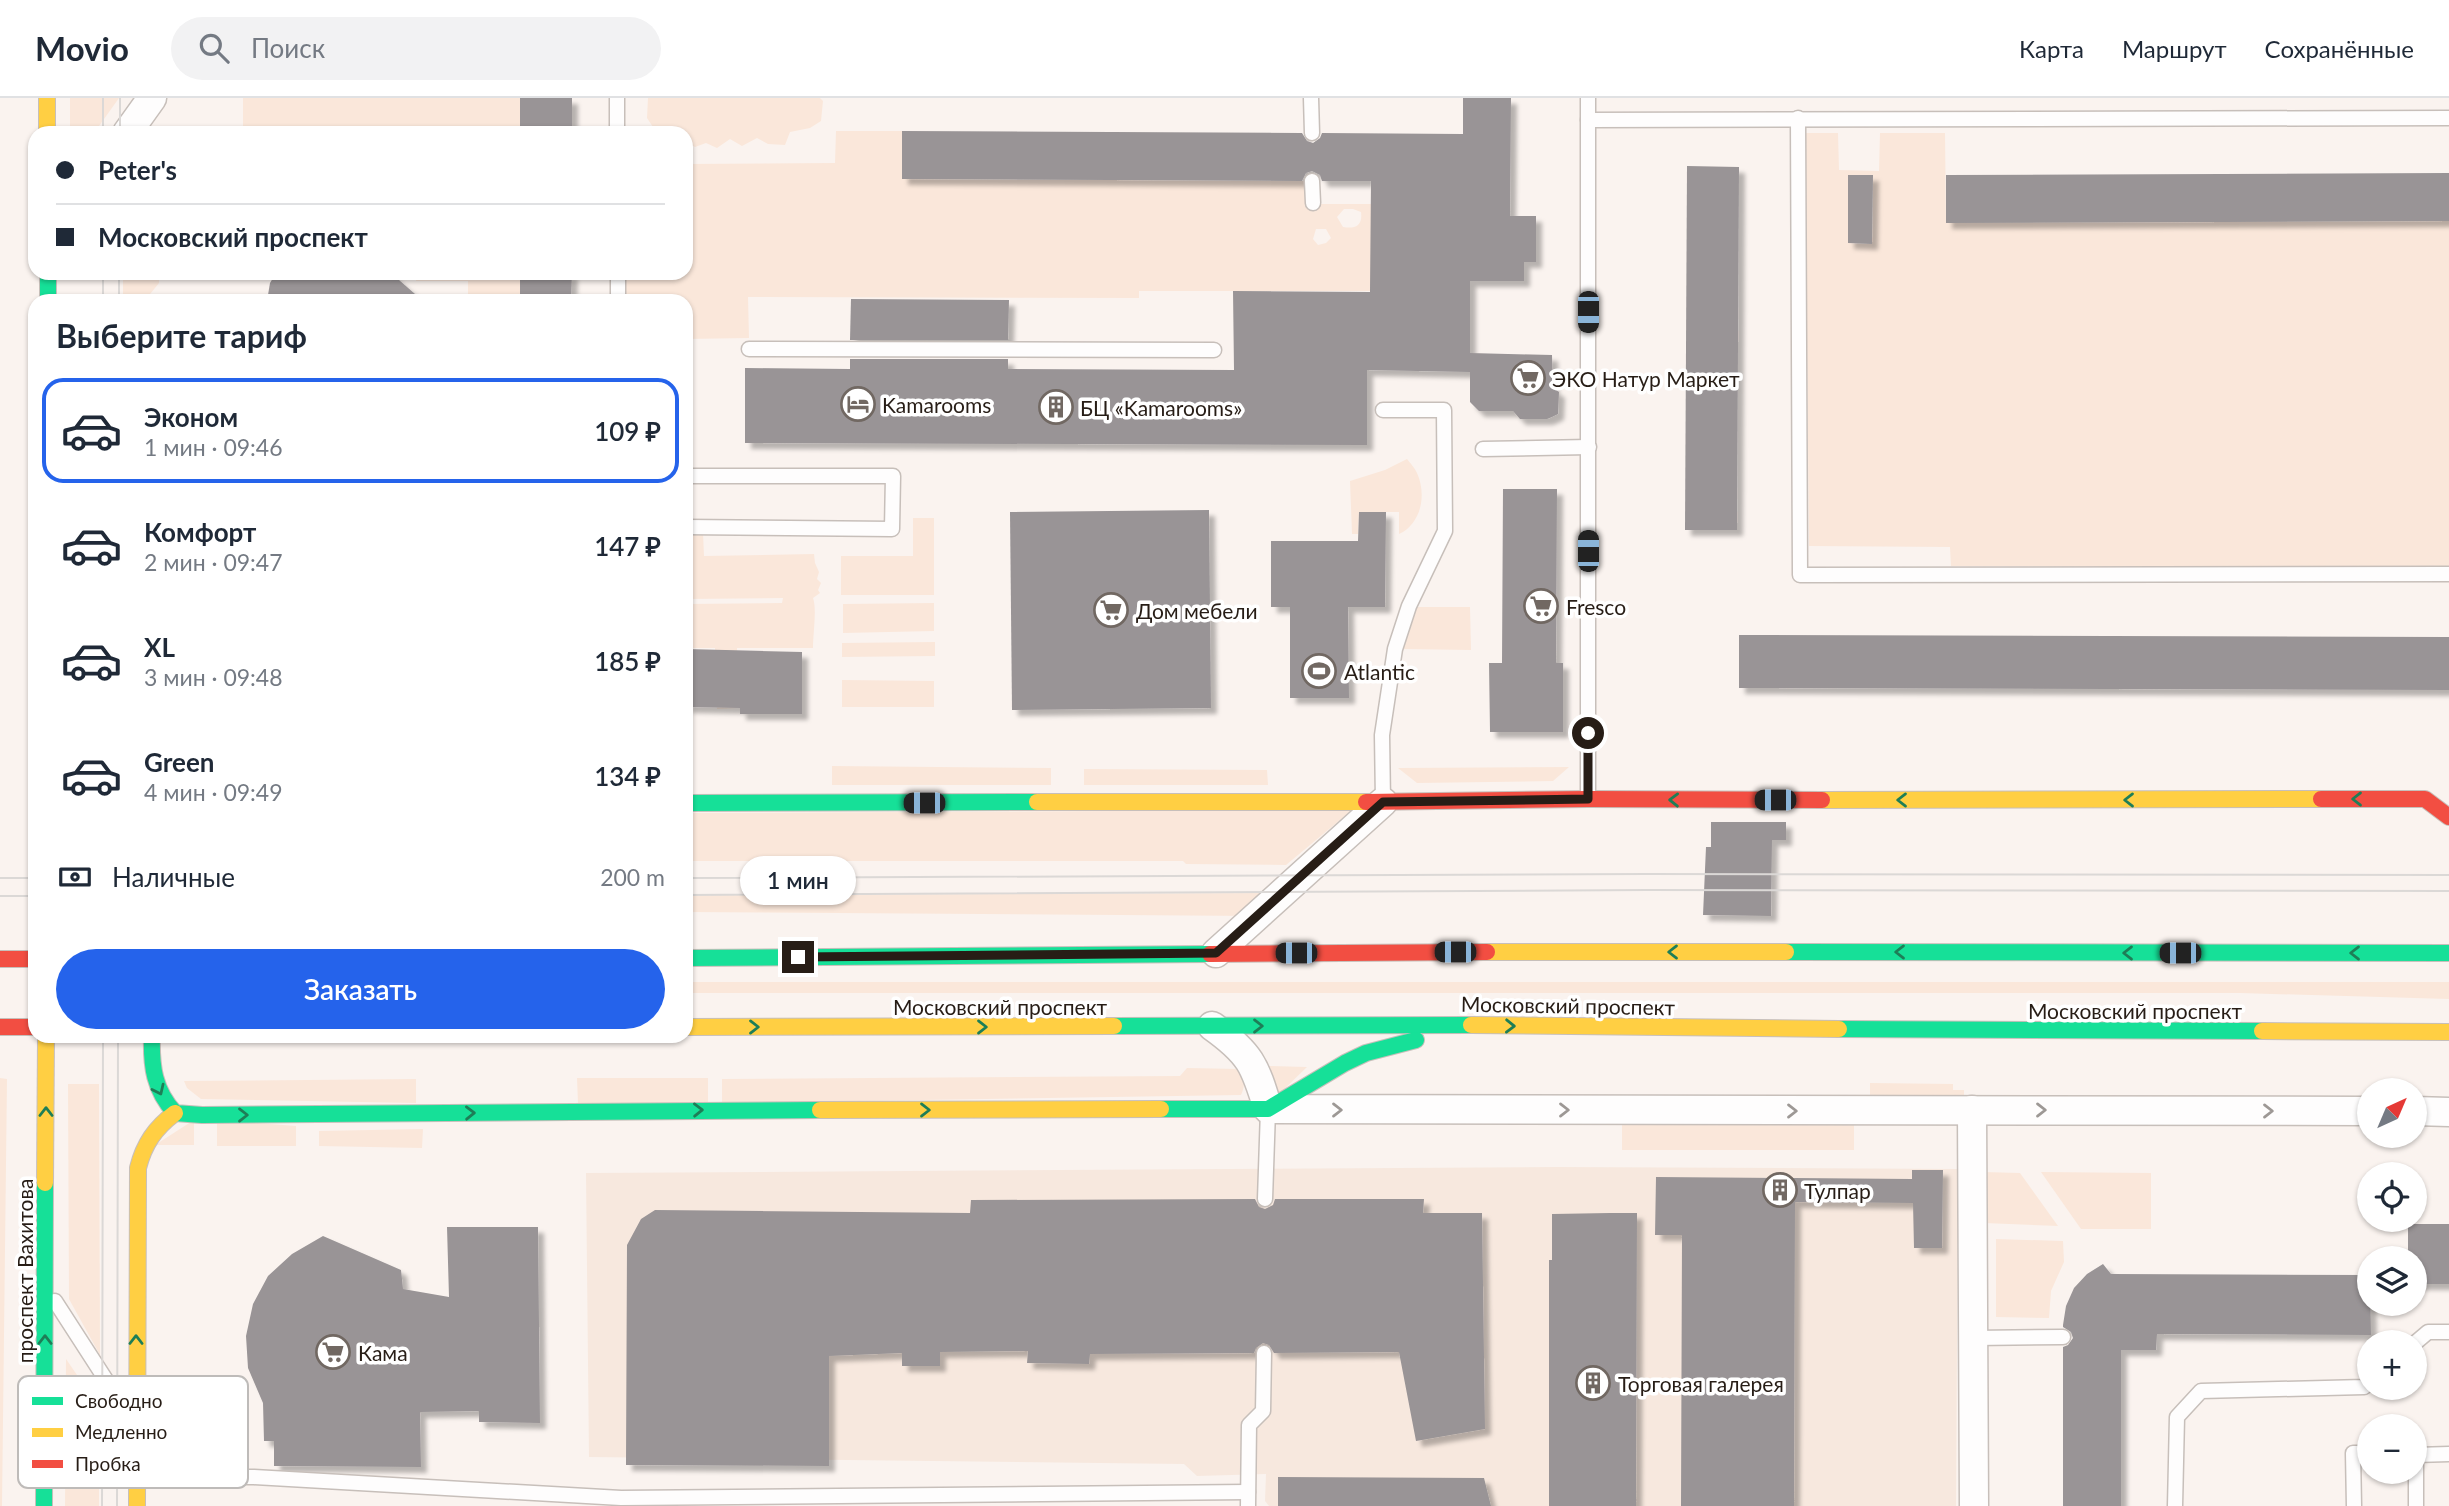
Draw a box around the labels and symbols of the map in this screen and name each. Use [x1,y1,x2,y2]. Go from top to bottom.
car [1578,291,1599,333]
supermarket icon: ЭКО Натур Маркет [1509,359,1547,397]
place label: ЭКО Натур Маркет [1552,366,1740,391]
hotel icon: Kamarooms [839,385,877,423]
building icon: БЦ «Kamarooms» [1037,388,1075,426]
place label: Kamarooms [882,392,991,417]
place label: БЦ «Kamarooms» [1080,395,1242,420]
car [1578,530,1599,572]
supermarket icon: Fresco [1522,587,1560,625]
supermarket icon: Дом мебели [1092,591,1130,629]
place label: Fresco [1566,594,1626,619]
place label: Дом мебели [1136,598,1258,623]
sports icon: Atlantic [1300,652,1338,690]
place label: Atlantic [1344,659,1415,684]
route start [1572,717,1604,749]
car [1755,790,1797,811]
one-way arrow [2351,791,2361,807]
one-way arrow [1668,792,1679,808]
one-way arrow [1896,792,1906,808]
one-way arrow [2123,792,2134,808]
car [904,793,946,814]
callout: 1 мин [740,856,856,904]
route end [782,941,814,973]
car [1435,942,1477,963]
car [1276,943,1318,964]
car [2160,943,2202,964]
one-way arrow [1667,944,1677,960]
one-way arrow [1894,944,1905,960]
one-way arrow [2122,945,2132,961]
one-way arrow [2349,945,2360,961]
street label: Московский проспект [1461,991,1676,1019]
street label: Московский проспект [893,994,1108,1019]
street label: Московский проспект [2028,998,2243,1023]
one-way arrow [1253,1018,1264,1034]
one-way arrow [1505,1018,1516,1033]
one-way arrow [749,1019,760,1035]
one-way arrow [977,1019,987,1035]
north arrow [2357,1078,2427,1148]
one-way arrow [151,1083,165,1095]
one-way arrow [693,1102,704,1118]
one-way arrow [921,1102,931,1118]
one-way arrow [1332,1102,1342,1118]
one-way arrow [1559,1102,1570,1118]
one-way arrow [2036,1102,2046,1118]
one-way arrow [1787,1103,1797,1119]
one-way arrow [2263,1103,2274,1119]
one-way arrow [466,1105,476,1121]
one-way arrow [38,1107,54,1117]
one-way arrow [238,1107,249,1123]
building icon: Тулпар [1761,1171,1799,1209]
place label: Тулпар [1804,1178,1871,1203]
street label: проспект Вахитова [12,1179,37,1363]
supermarket icon: Кама [314,1333,352,1371]
one-way arrow [37,1334,53,1345]
one-way arrow [128,1334,144,1345]
place label: Кама [358,1340,408,1365]
building icon: Торговая галерея [1574,1364,1612,1402]
place label: Торговая галерея [1618,1371,1784,1396]
legend [18,1376,248,1488]
text: Свободно [75,1389,163,1412]
text: Медленно [75,1420,167,1443]
text: Пробка [75,1452,141,1475]

